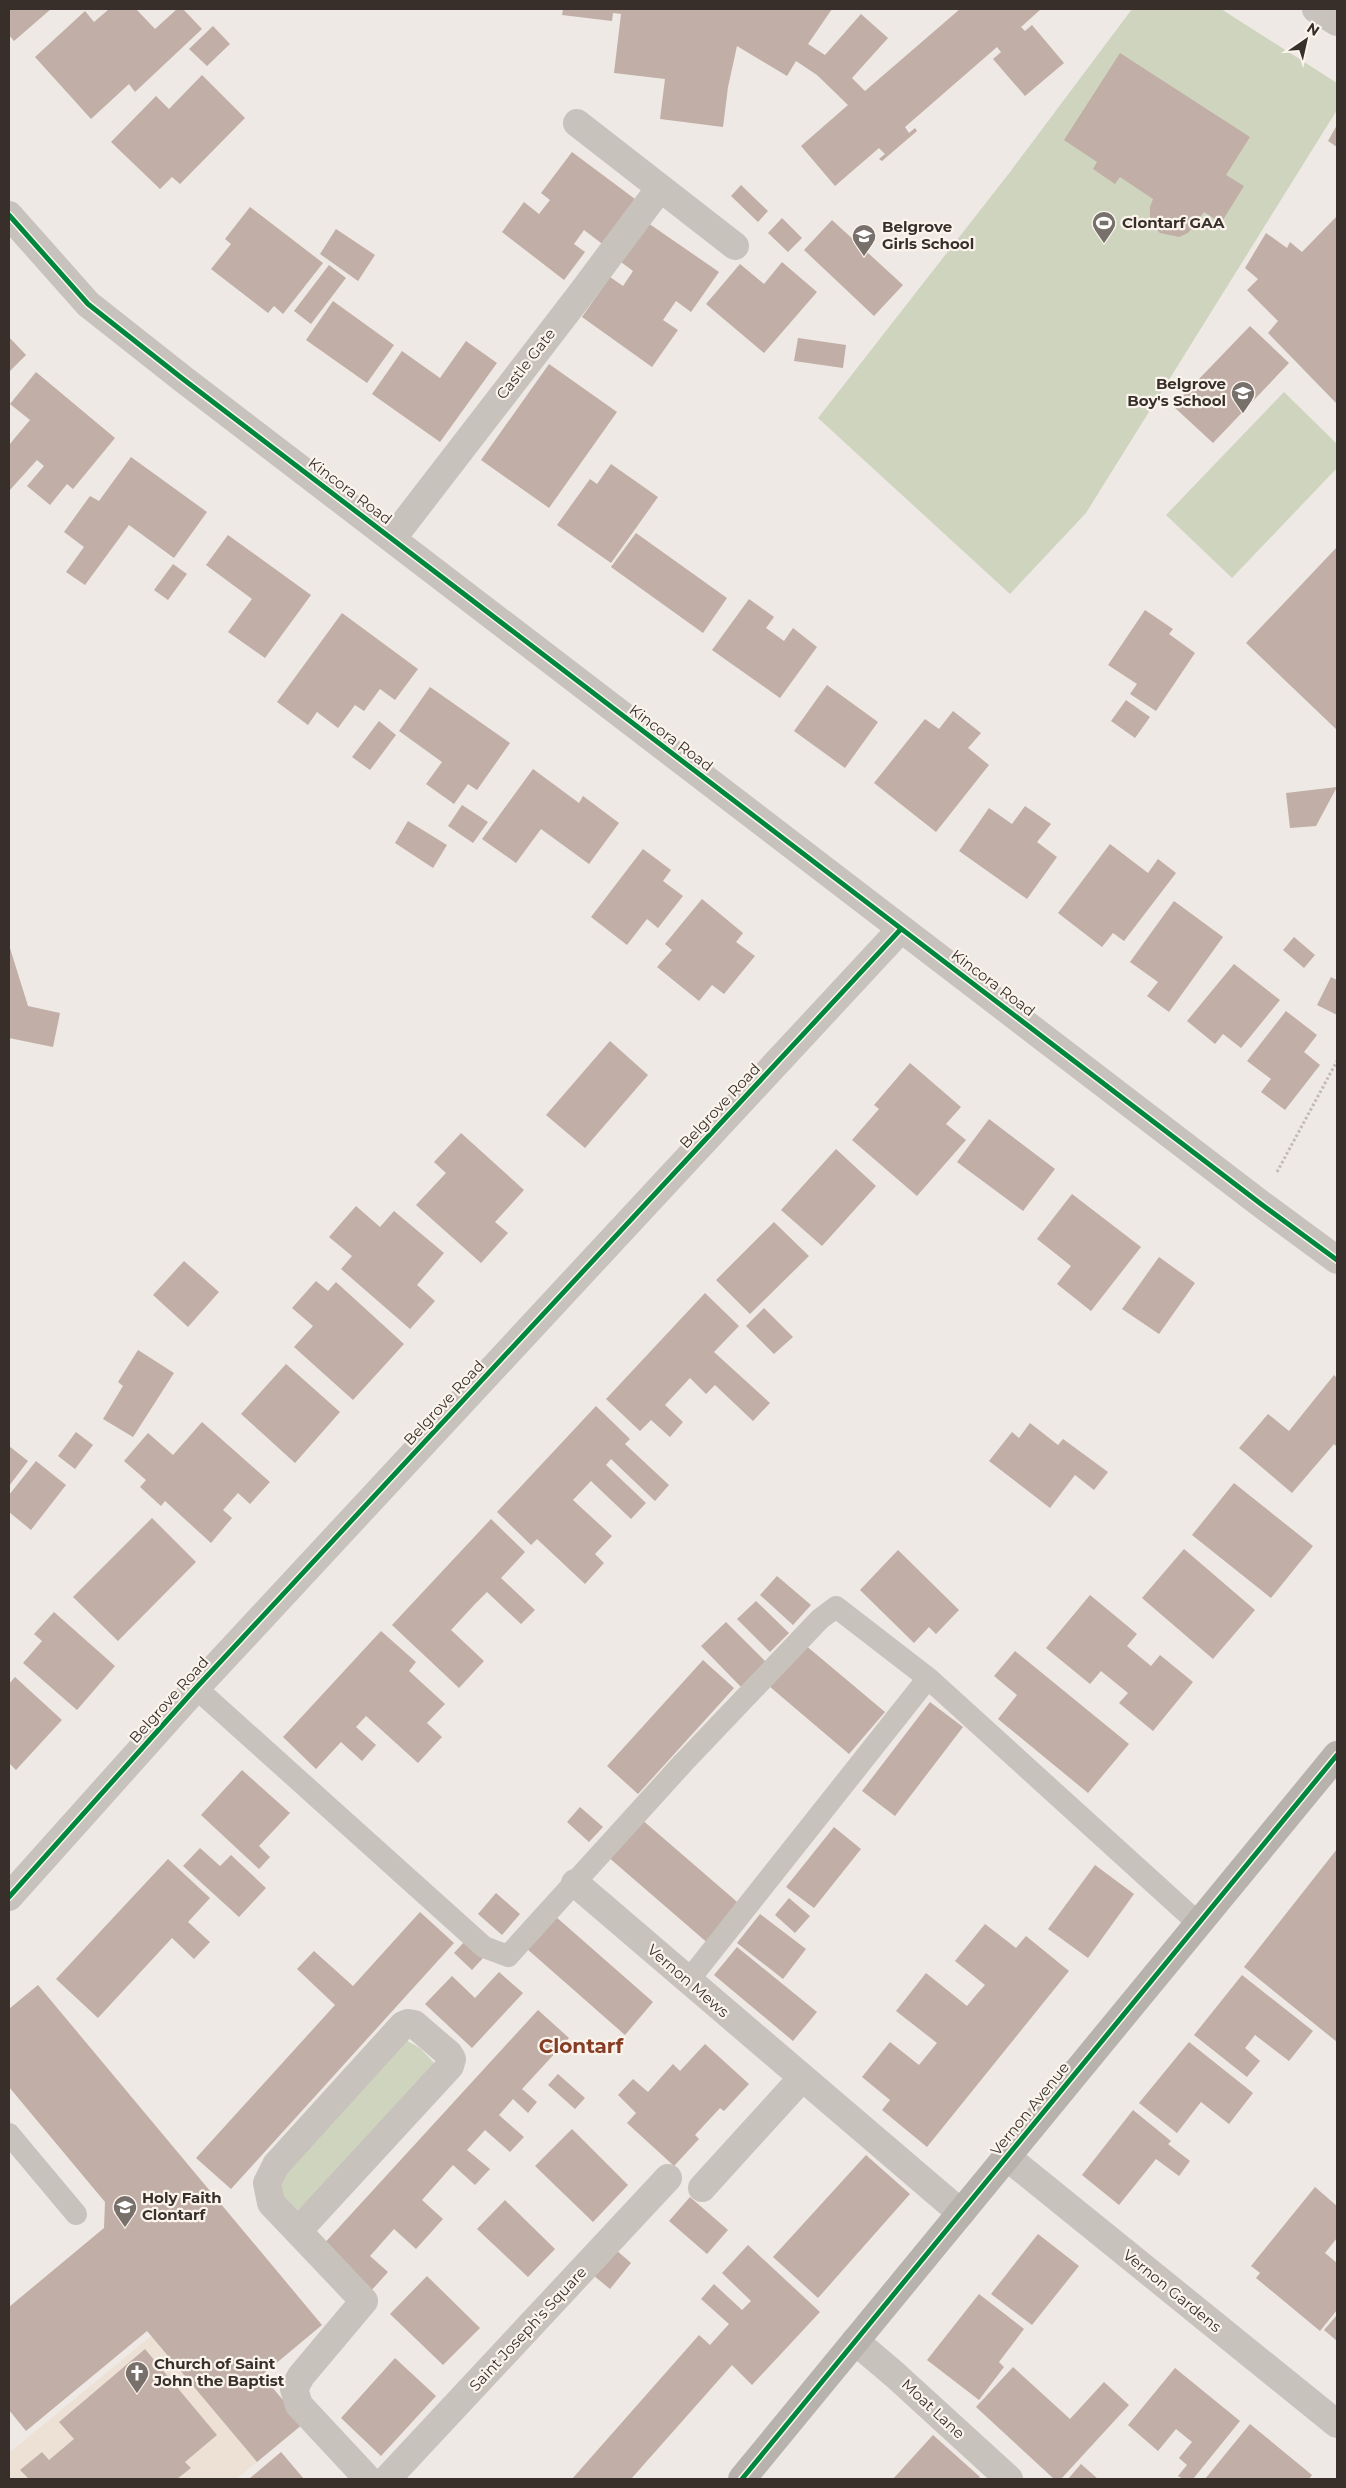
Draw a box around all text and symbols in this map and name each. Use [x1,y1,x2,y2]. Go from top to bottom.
north arrow [1281,15,1331,65]
text: N [1304,19,1323,40]
sports icon: Clontarf GAA [1091,210,1117,244]
place label: Clontarf GAA [1122,213,1225,232]
place label: Belgrove Girls School [882,217,974,253]
school or university icon: Belgrove Girls School [851,223,877,257]
street label: Castle Gate [492,324,559,403]
place label: Belgrove Boy's School [1127,374,1226,410]
school or university icon: Belgrove Boy's School [1230,380,1256,414]
street label: Kincora Road [305,453,396,528]
street label: Kincora Road [626,700,717,775]
street label: Kincora Road [948,945,1039,1020]
street label: Belgrove Road [675,1059,764,1152]
street label: Belgrove Road [399,1356,488,1449]
street label: Belgrove Road [125,1653,212,1747]
street label: Vernon Mews [644,1940,733,2021]
district label: Clontarf [539,2034,624,2058]
street label: Vernon Avenue [986,2058,1073,2159]
place label: Holy Faith Clontarf [142,2188,222,2224]
school or university icon: Holy Faith Clontarf [112,2194,138,2228]
street label: Vernon Gardens [1119,2245,1225,2336]
street label: Saint Joseph's Square [465,2262,590,2395]
place label: Church of Saint John the Baptist [153,2354,285,2390]
church icon: Church of Saint John the Baptist [124,2360,150,2394]
street label: Moat Lane [898,2375,969,2443]

